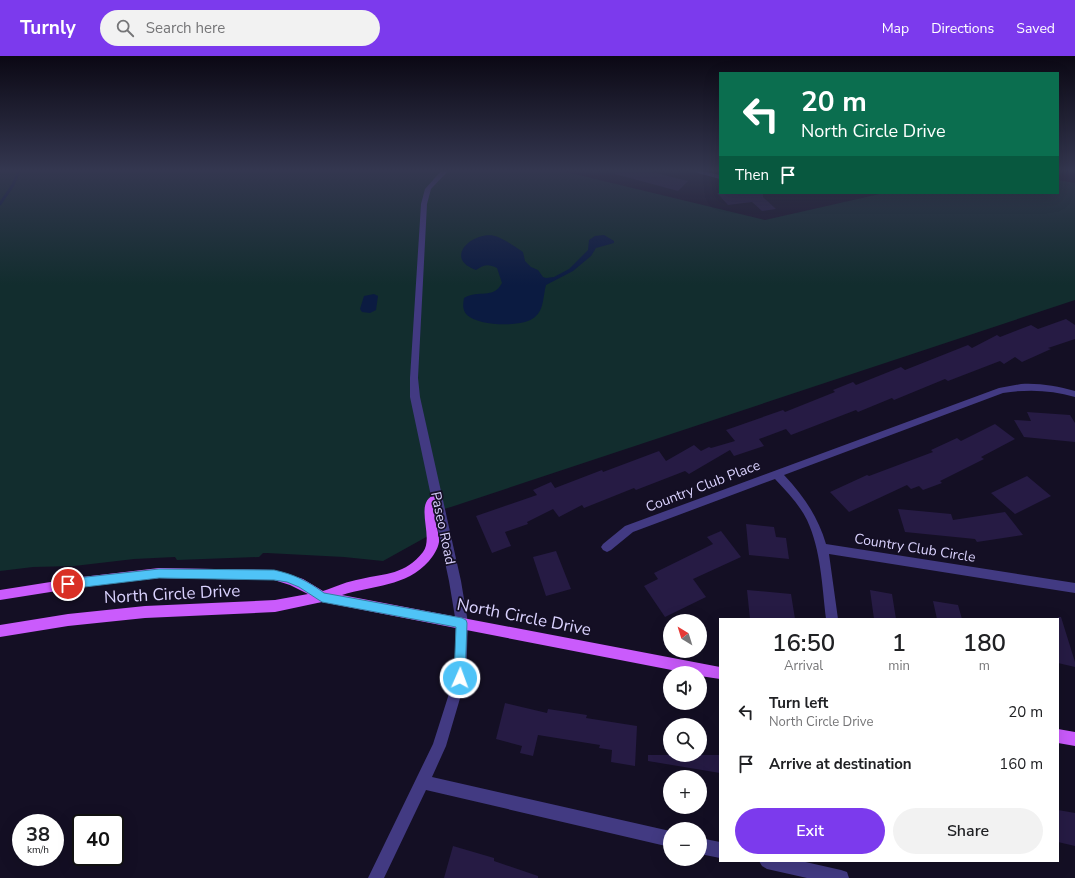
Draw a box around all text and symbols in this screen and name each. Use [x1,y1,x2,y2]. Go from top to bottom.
search box [100,10,380,46]
text: Turnly [20,15,76,41]
icon: search [114,17,136,39]
text: Search here [146,18,225,38]
text: Map [882,19,909,38]
text: Directions [931,19,994,38]
text: Saved [1016,19,1055,38]
text: 20 m [801,83,867,121]
icon: left [735,88,787,140]
text: North Circle Drive [801,119,945,143]
icon: arrive [777,164,799,186]
text: Then [735,165,769,185]
street label: Country Club Place [643,455,763,517]
street label: Paseo Road [426,490,460,566]
street label: Country Club Circle [853,529,977,567]
pin [51,567,85,601]
icon: arrive [57,573,79,595]
street label: North Circle Drive [103,579,241,609]
street label: North Circle Drive [455,593,593,641]
north arrow [663,614,707,658]
map controls [663,614,707,866]
text: 16:50 [772,627,835,659]
text: 1 [892,627,906,659]
text: 180 [963,627,1006,659]
position arrow [439,657,481,699]
text: Arrival [784,657,823,675]
text: min [888,657,910,675]
text: m [979,657,990,675]
button: sound [663,666,707,710]
text: Turn left [769,693,828,713]
icon: left [735,701,757,723]
text: 20 m [1008,702,1043,722]
text: North Circle Drive [769,713,873,731]
button: search [663,718,707,762]
icon: arrive [735,753,757,775]
text: Arrive at destination [769,754,912,774]
text: 160 m [999,754,1043,774]
button: + [663,770,707,814]
button: Exit [735,808,885,854]
button: Share [893,808,1043,854]
speed limit sign: 40 [72,814,124,866]
text: 38 [26,821,50,848]
button: − [663,822,707,866]
text: km/h [27,843,49,857]

